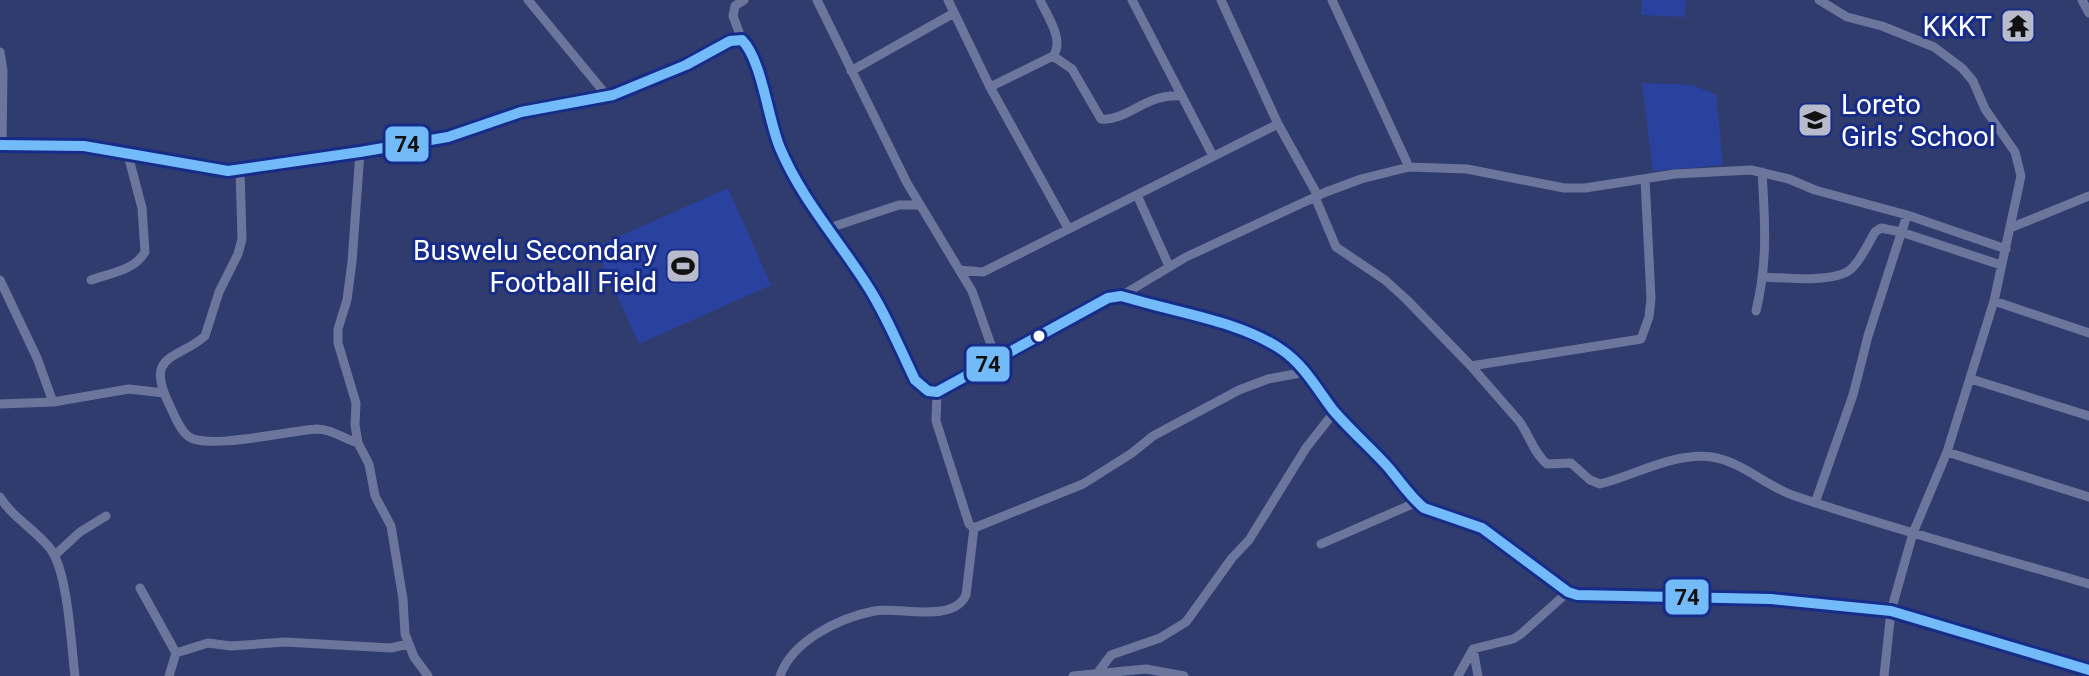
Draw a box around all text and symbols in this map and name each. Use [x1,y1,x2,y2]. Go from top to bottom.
temple icon: KKKT [1999,7,2037,45]
place label: KKKT [1923,10,1992,43]
place label: Loreto Girls’ School [1841,88,1996,153]
school or university icon: Loreto Girls’ School [1796,101,1834,139]
line badge: 74 [384,125,430,163]
text: 74 [394,132,420,157]
place label: Buswelu Secondary Football Field [413,234,657,299]
sports icon: Buswelu Secondary Football Field [664,247,702,285]
unlabelled marker [1031,328,1047,344]
line badge: 74 [965,345,1011,383]
text: 74 [975,352,1001,377]
line badge: 74 [1664,578,1710,616]
text: 74 [1674,585,1700,610]

